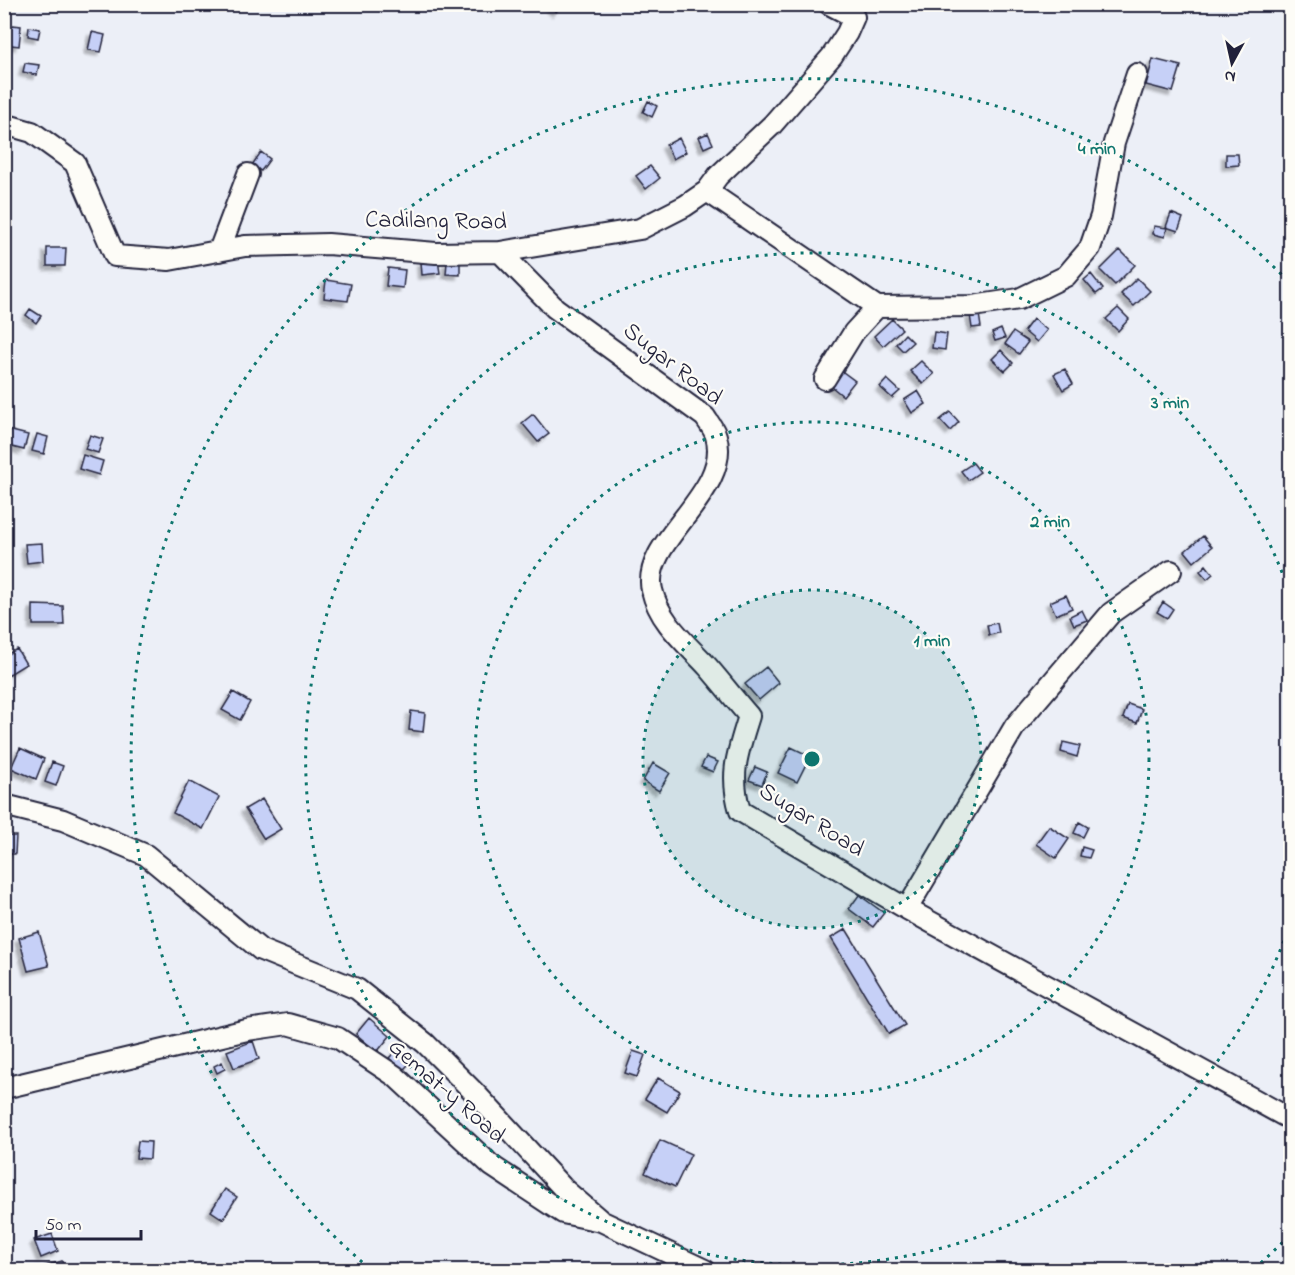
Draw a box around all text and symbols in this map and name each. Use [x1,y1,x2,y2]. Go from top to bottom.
north arrow [1202,33,1262,93]
text: N [1223,63,1237,89]
text: 4 min [1078,137,1116,163]
street label: Cadilang Road [365,203,508,241]
street label: Sugar Road [615,315,730,416]
text: 3 min [1150,391,1189,417]
text: 2 min [1029,510,1070,536]
text: 1 min [914,629,950,655]
centre of rings [802,749,822,769]
street label: Sugar Road [751,775,871,867]
street label: Gemat-y Road [379,1031,513,1154]
scale bar [36,1203,141,1241]
text: 50 m [45,1213,82,1239]

